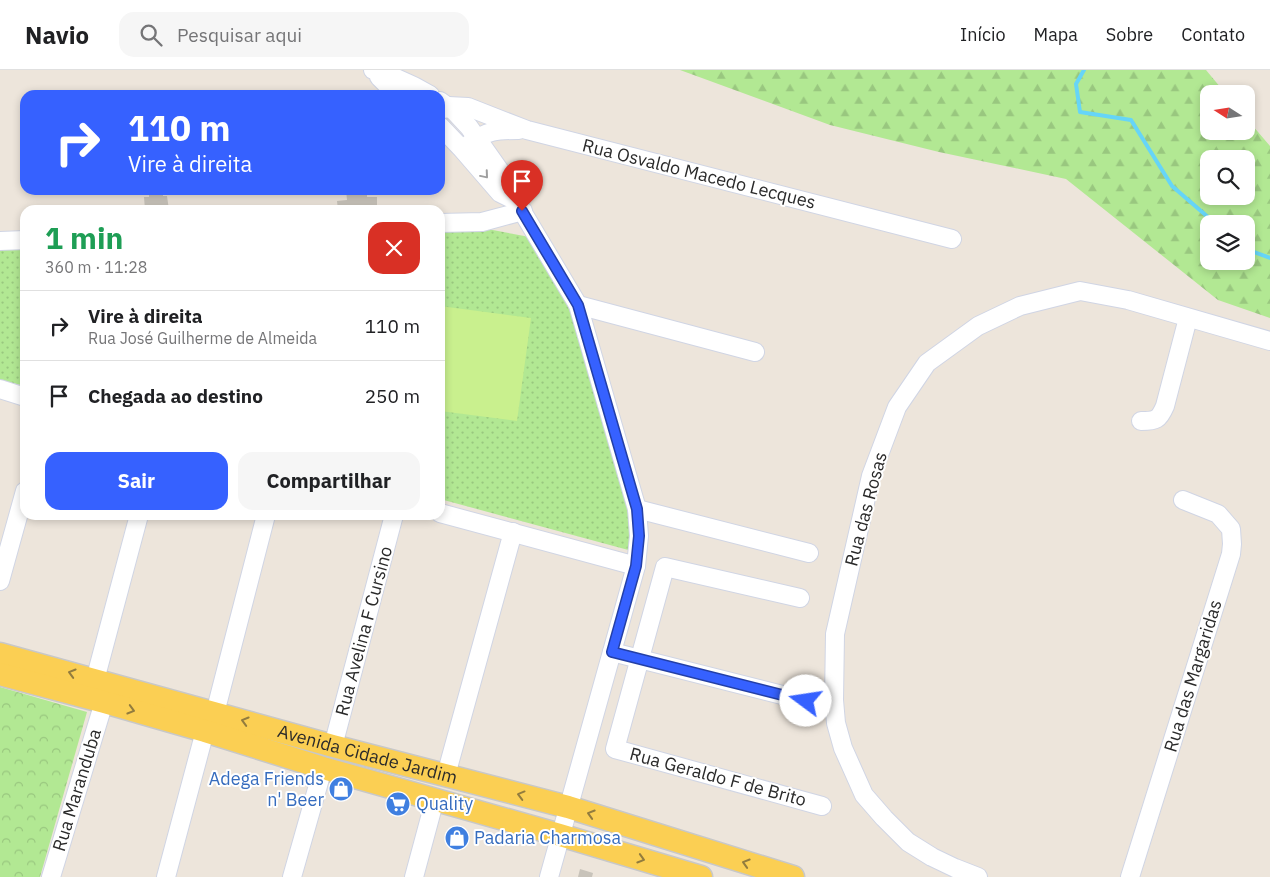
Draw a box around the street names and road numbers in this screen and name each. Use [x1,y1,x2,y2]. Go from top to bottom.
street label: Rua Osvaldo Macedo Lecques [580,133,818,214]
street label: Rua das Rosas [839,449,892,568]
street label: Rua Avelina F Cursino [330,543,397,718]
street label: Rua das Margaridas [1158,597,1227,755]
street label: Avenida Cidade Jardim [275,719,460,789]
street label: Rua Maranduba [47,725,106,854]
street label: Rua Geraldo F de Brito [627,742,809,811]

